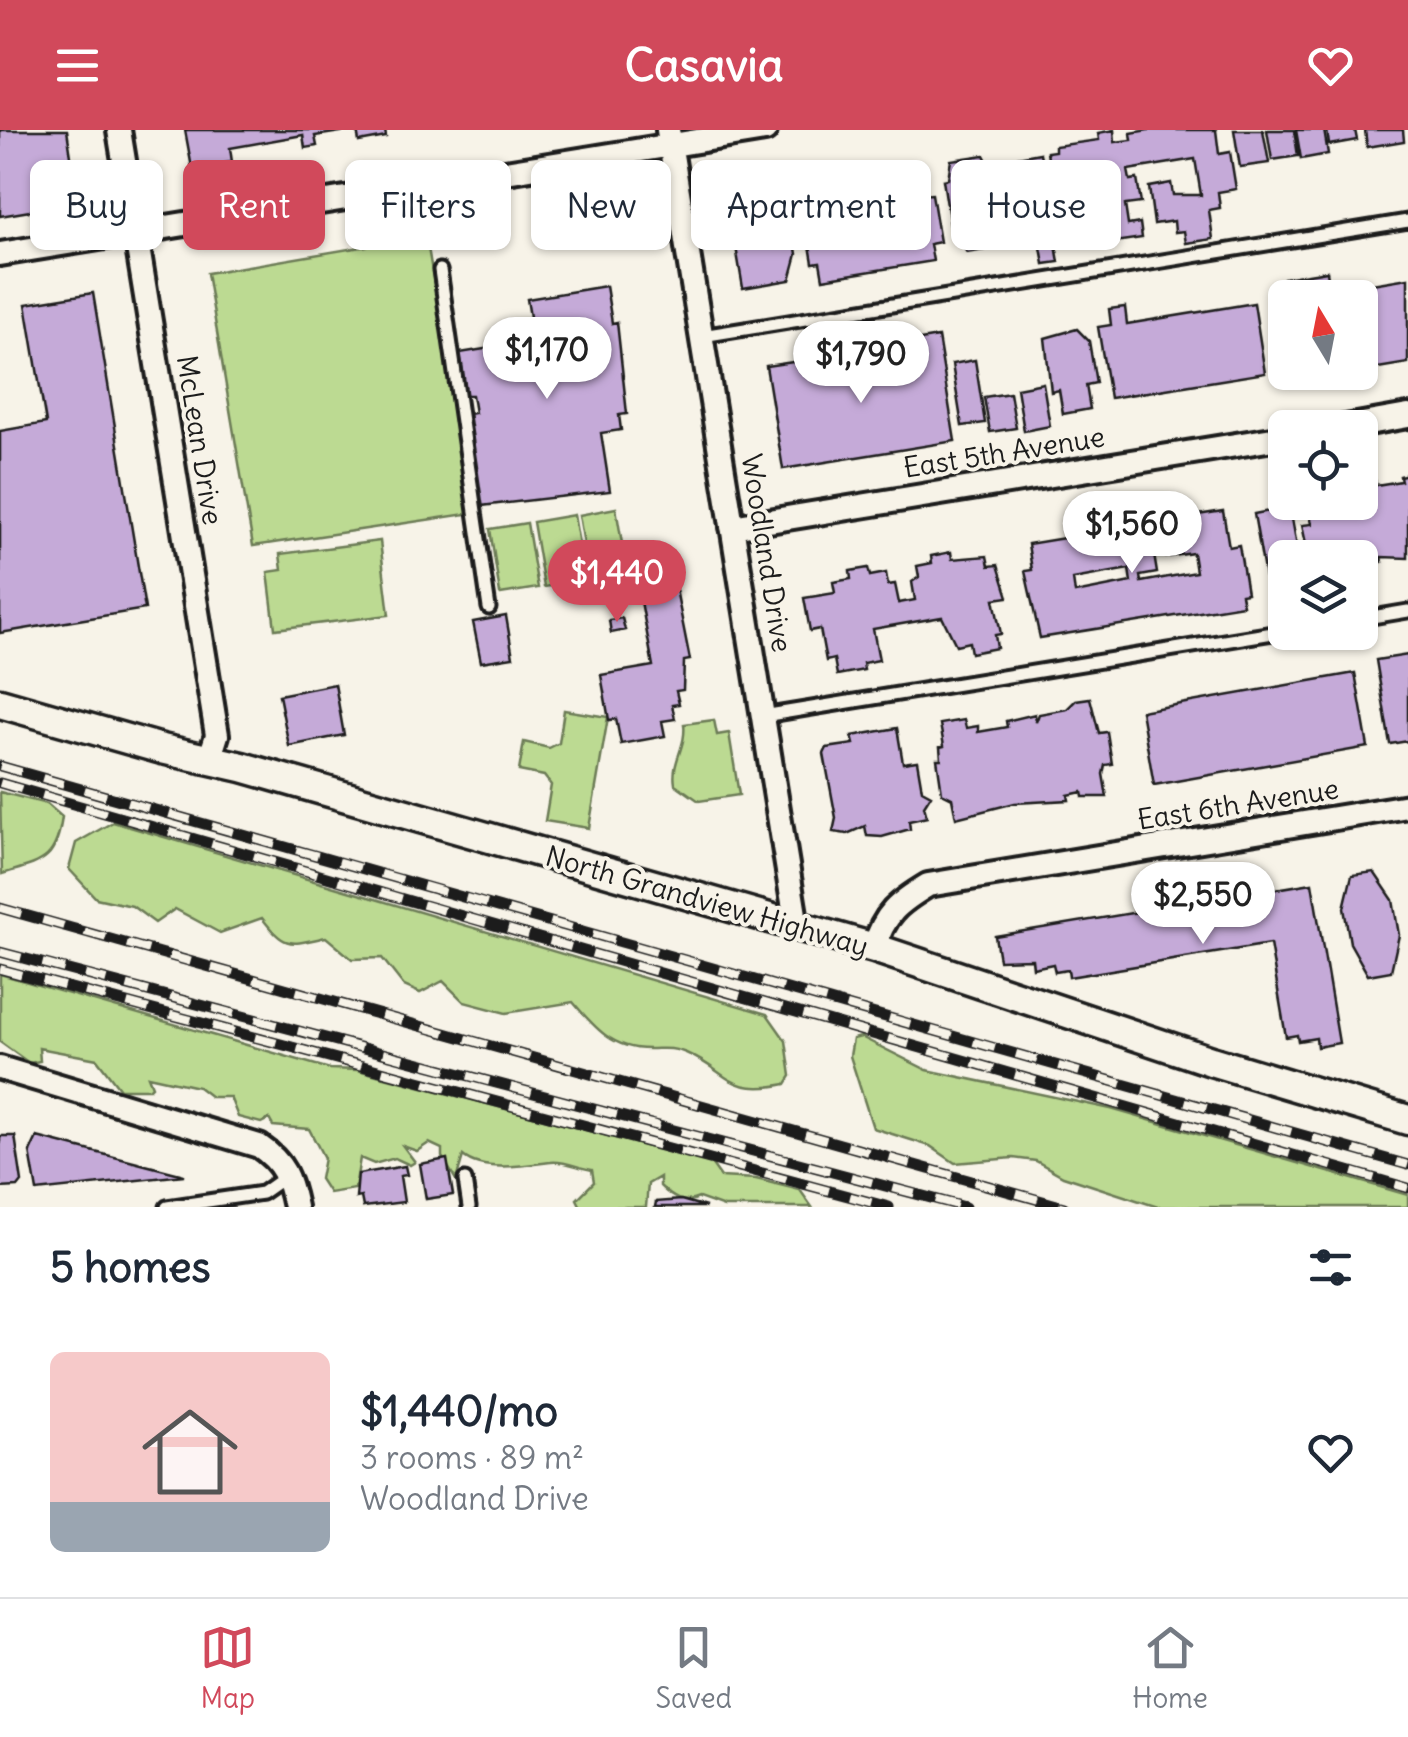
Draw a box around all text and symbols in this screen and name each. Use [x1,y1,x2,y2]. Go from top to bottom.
text: Casavia [625,37,783,93]
icon: menu [50,38,105,93]
icon: heart [1303,38,1358,93]
chip: Buy [30,160,163,250]
chip: Rent [183,160,325,250]
chip: Filters [345,160,511,250]
chip: New [531,160,671,250]
chip: Apartment [691,160,931,250]
chip: House [951,160,1121,250]
north arrow [1268,280,1378,390]
map controls [1268,280,1378,650]
pin: $1,170 [466,317,628,402]
pin: $1,790 [780,321,942,406]
text: $1,170 [505,329,589,370]
text: $1,790 [815,333,907,374]
street label: McLean Drive [169,353,231,527]
button: locate [1268,410,1378,520]
street label: East 5th Avenue [901,418,1107,486]
street label: Woodland Drive [734,451,800,655]
pin: $1,560 [1051,491,1213,576]
text: $1,560 [1085,503,1179,544]
pin: $1,440 [536,540,698,625]
button: layers [1268,540,1378,650]
text: $1,440 [570,552,664,593]
street label: East 6th Avenue [1135,770,1341,838]
street label: North Grandview Highway [542,838,872,964]
pin: $2,550 [1122,862,1284,947]
text: $2,550 [1153,874,1253,915]
icon: filters [1303,1240,1358,1295]
text: 5 homes [50,1241,211,1293]
text: $1,440/mo [360,1385,558,1437]
icon: home [130,1392,250,1512]
icon: heart [1303,1425,1358,1480]
text: 3 rooms · 89 m² [360,1437,584,1478]
text: Woodland Drive [360,1478,589,1519]
tab: Map [200,1620,255,1716]
tab: Saved [655,1620,732,1716]
tab: Home [1132,1620,1208,1716]

